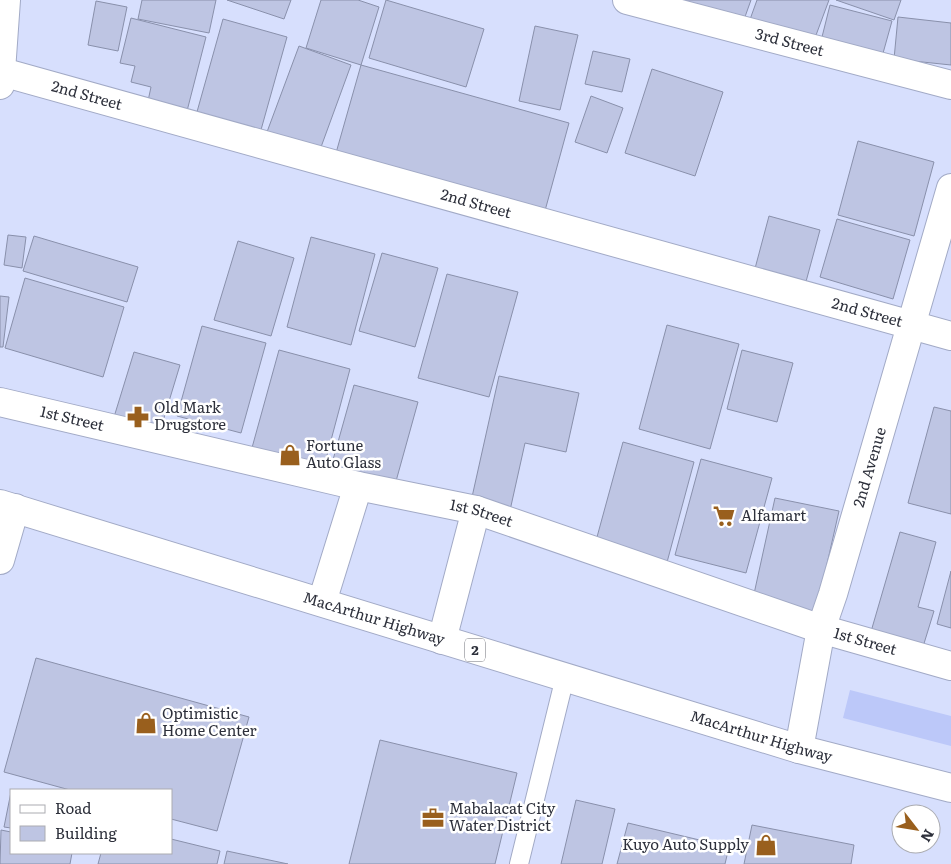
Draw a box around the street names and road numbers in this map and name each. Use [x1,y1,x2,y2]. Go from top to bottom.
street label: 3rd Street [753,21,827,61]
street label: 2nd Street [49,73,125,115]
street label: 2nd Street [438,182,514,223]
street label: 2nd Street [829,290,906,332]
street label: 1st Street [38,399,107,436]
street label: 2nd Avenue [846,424,891,510]
street label: 1st Street [448,492,516,532]
street label: MacArthur Highway [300,585,448,650]
street label: 1st Street [831,620,900,660]
road number: 2 [465,638,485,662]
street label: MacArthur Highway [688,703,835,767]

